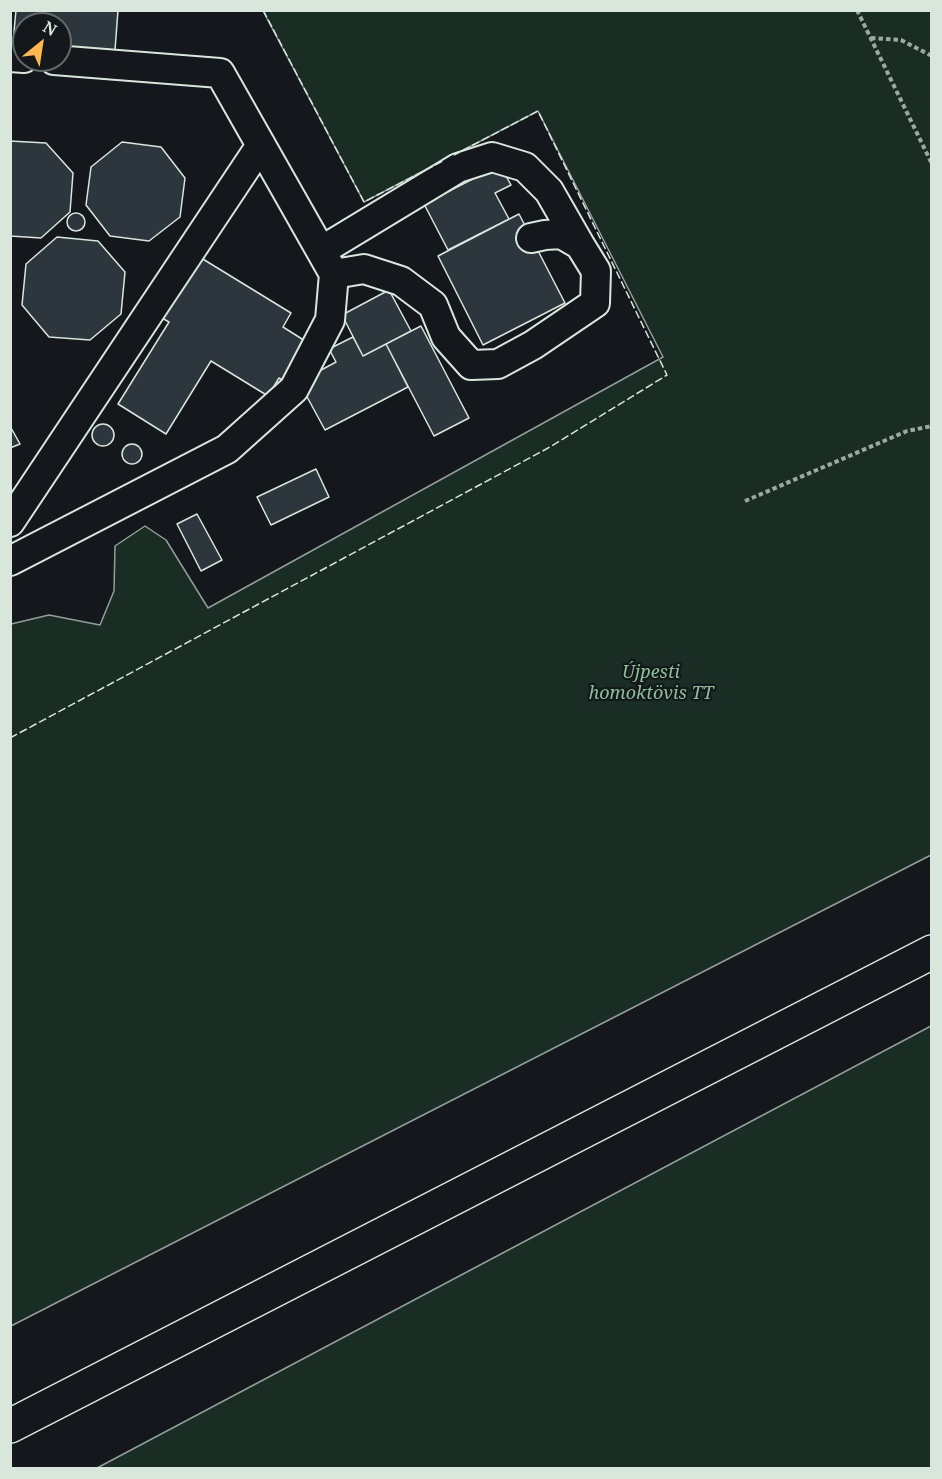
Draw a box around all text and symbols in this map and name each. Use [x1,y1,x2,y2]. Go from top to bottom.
north arrow [12,12,72,72]
text: N [39,15,61,41]
park label: Újpesti homoktövis TT [588,662,714,704]

